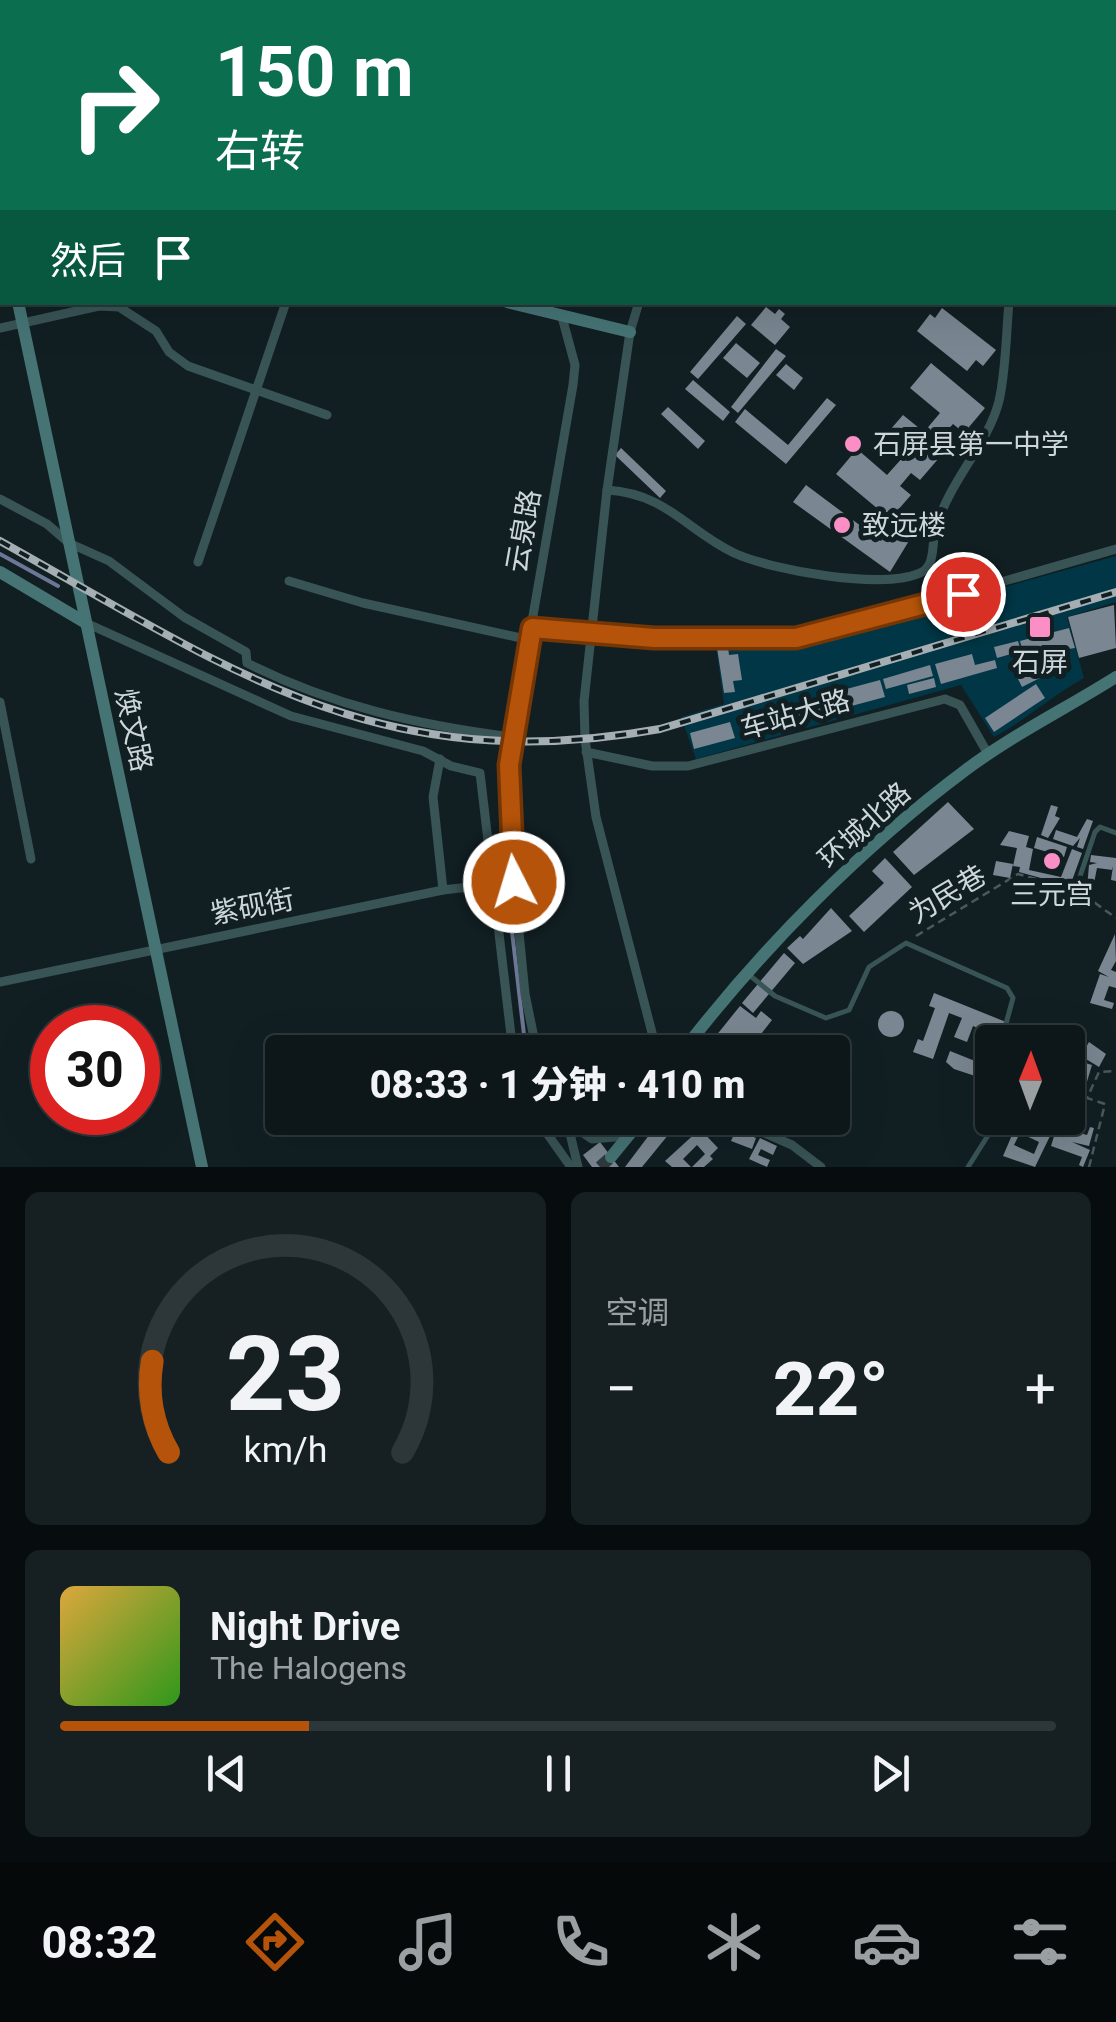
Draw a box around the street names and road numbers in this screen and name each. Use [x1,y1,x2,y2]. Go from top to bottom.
street label: 云泉路 [500,487,547,575]
street label: 车站大路 [737,683,854,746]
street label: 焕文路 [109,686,158,775]
street label: 环城北路 [812,776,917,875]
street label: 为民巷 [903,859,992,930]
street label: 紫砚街 [208,882,296,931]

